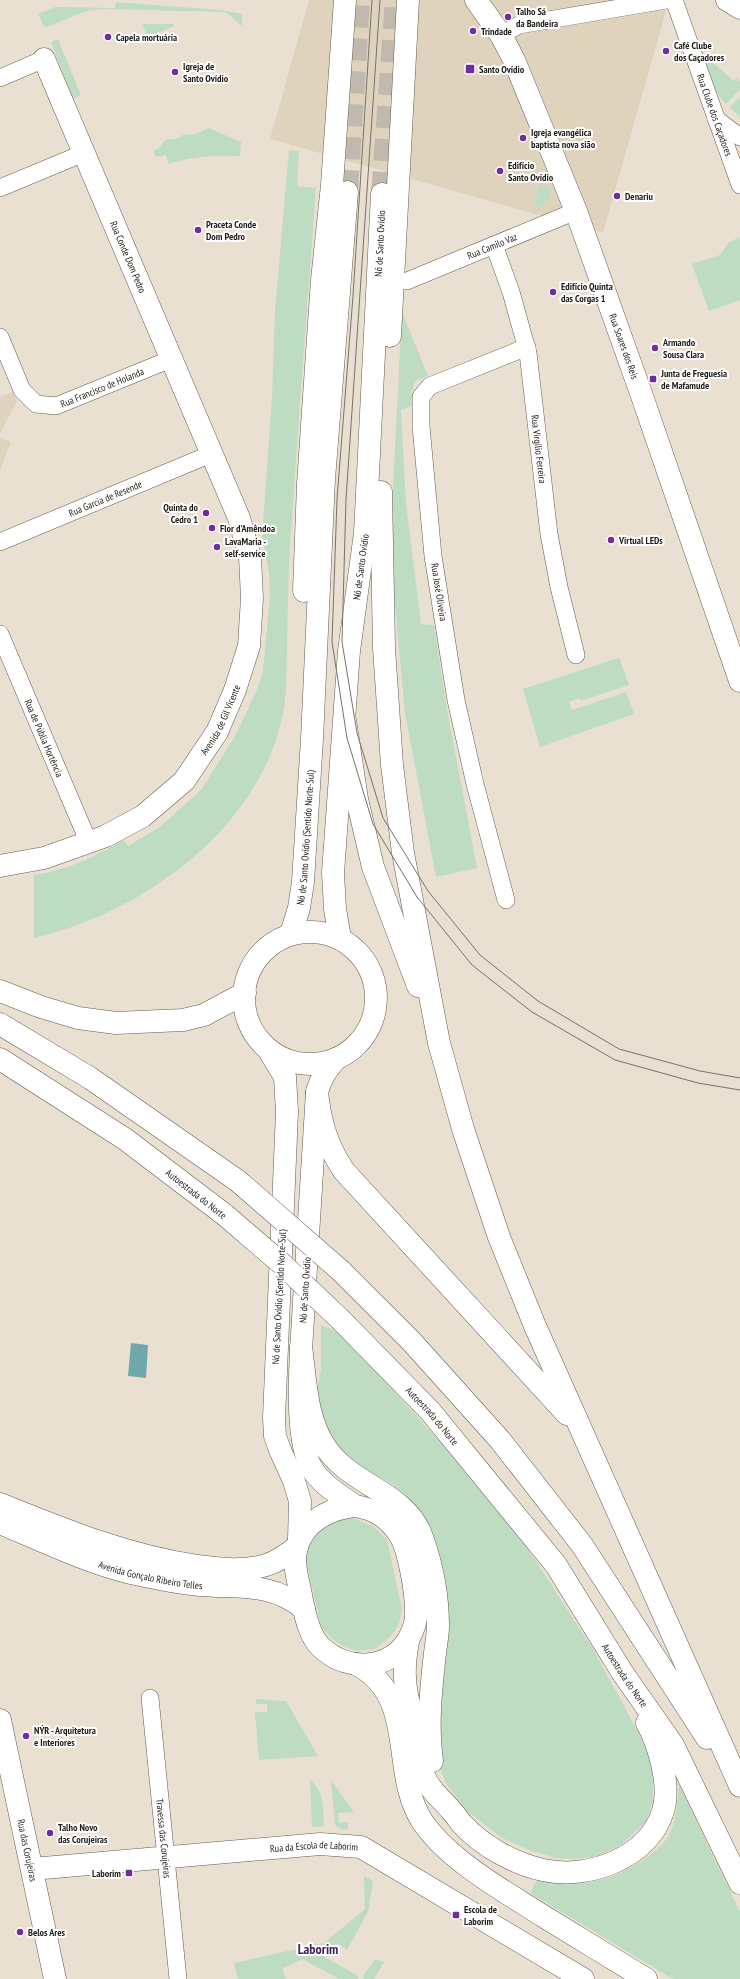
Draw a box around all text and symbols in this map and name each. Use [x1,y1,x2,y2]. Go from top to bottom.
place label: Talho Sá da Bandeira [516,5,558,30]
marker: Talho Sá da Bandeira [503,12,513,22]
place label: Trindade [481,25,512,38]
marker: Trindade [468,26,478,36]
place label: Capela mortuária [116,31,177,44]
marker: Capela mortuária [103,32,113,42]
place label: Café Clube dos Caçadores [674,39,725,64]
marker: Café Clube dos Caçadores [661,46,671,56]
place label: Igreja de Santo Ovídio [183,60,229,85]
marker: Santo Ovídio [464,63,476,75]
place label: Santo Ovídio [479,63,525,76]
marker: Igreja de Santo Ovídio [170,67,180,77]
street label: Rua Clube dos Caçadores [694,72,736,158]
place label: Igreja evangélica baptista nova sião [531,126,596,151]
marker: Igreja evangélica baptista nova sião [518,133,528,143]
place label: Edifício Santo Ovídio [508,159,554,184]
marker: Edifício Santo Ovídio [495,166,505,176]
place label: Denariu [625,190,653,203]
marker: Denariu [612,191,622,201]
street label: Nó de Santo Ovídio [371,210,388,277]
place label: Praceta Conde Dom Pedro [206,218,256,243]
street label: Rua Conde Dom Pedro [107,219,149,295]
marker: Praceta Conde Dom Pedro [193,225,203,235]
street label: Rua Camilo Vaz [465,230,519,262]
place label: Edifício Quinta das Corgas 1 [561,280,613,305]
marker: Edifício Quinta das Corgas 1 [548,287,558,297]
street label: Rua Soares dos Reis [607,312,642,381]
place label: Armando Sousa Clara [662,336,704,361]
marker: Armando Sousa Clara [650,343,660,353]
street label: Rua Francisco de Holanda [58,364,146,410]
place label: Junta de Freguesia de Mafamude [660,367,727,392]
marker: Junta de Freguesia de Mafamude [648,374,658,384]
street label: Rua Virgílio Ferreira [529,414,550,484]
street label: Rua Garcia de Resende [67,477,144,519]
place label: Quinta do Cedro 1 [163,501,199,526]
marker: Quinta do Cedro 1 [201,508,211,518]
place label: Flor d'Amêndoa [220,522,275,535]
marker: Flor d'Amêndoa [207,523,217,533]
street label: Nó de Santo Ovídio [350,533,371,601]
place label: Virtual LEDs [618,534,663,547]
place label: LavaMaria - self-service [225,535,266,560]
marker: Virtual LEDs [606,535,616,545]
marker: LavaMaria - self-service [212,542,222,552]
street label: Rua José Oliveira [428,562,450,622]
street label: Avenida de Gil Vicente [197,683,243,757]
street label: Rua de Públia Hortência [22,697,67,779]
street label: Nó de Santo Ovídio (Sentido Norte-Sul) [293,769,317,906]
street label: Autoestrada do Norte [163,1166,229,1222]
street label: Nó de Santo Ovídio (Sentido Norte-Sul) [269,1229,289,1365]
street label: Nó de Santo Ovídio [296,1256,314,1324]
street label: Autoestrada do Norte [403,1384,462,1448]
street label: Avenida Gonçalo Ribeiro Telles [97,1557,204,1592]
street label: Autoestrada do Norte [599,1641,651,1710]
place label: NÝR - Arquitetura e Interiores [34,1724,96,1749]
marker: NÝR - Arquitetura e Interiores [21,1731,31,1741]
street label: Travessa das Corujeiras [154,1798,174,1879]
street label: Rua das Corujeiras [15,1818,41,1883]
place label: Talho Novo das Corujeiras [58,1821,108,1846]
marker: Talho Novo das Corujeiras [45,1828,55,1838]
street label: Rua da Escola de Laborim [269,1837,358,1855]
place label: Laborim [92,1867,121,1880]
marker: Laborim [124,1868,134,1878]
place label: Escola de Laborim [464,1903,497,1928]
marker: Escola de Laborim [451,1910,461,1920]
place label: Belos Ares [28,1926,65,1939]
marker: Belos Ares [15,1927,25,1937]
district label: Laborim [298,1940,338,1958]

